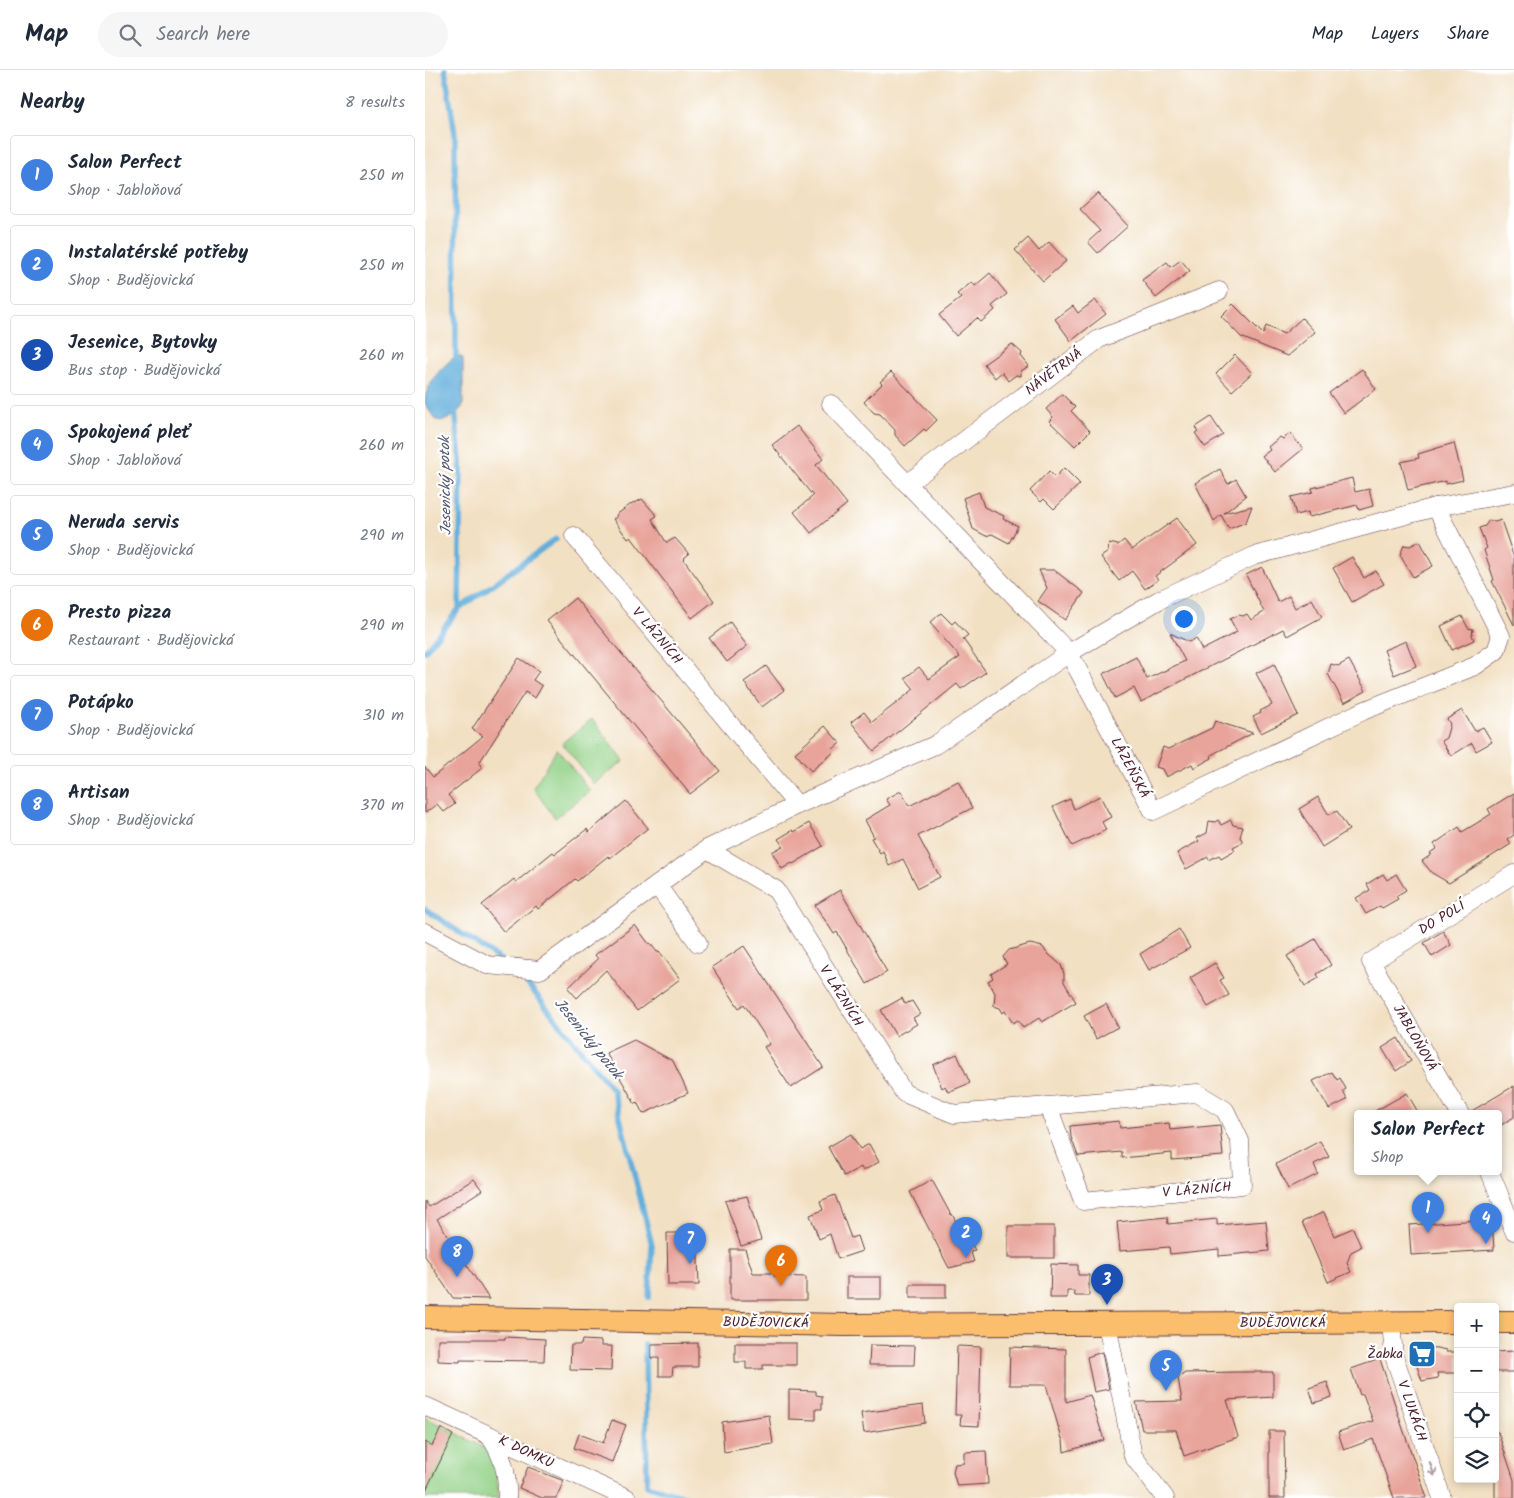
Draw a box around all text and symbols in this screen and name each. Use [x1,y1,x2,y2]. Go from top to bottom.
search box [98,12,448,57]
text: Map [25,15,68,54]
text: Search here [156,20,250,50]
text: Map [1312,20,1343,49]
text: Layers [1371,20,1419,49]
text: Share [1447,20,1489,49]
icon: search [116,21,144,49]
text: Nearby [20,86,85,119]
text: 8 results [345,90,405,115]
text: Salon Perfect [68,148,182,178]
text: 1 [35,163,39,188]
text: 250 m [359,163,404,188]
text: Shop · Jabloňová [68,178,181,203]
text: Instalatérské potřeby [68,238,248,268]
text: 2 [32,253,42,278]
text: 250 m [359,253,404,278]
text: Shop · Budějovická [68,268,194,293]
text: Jesenice, Bytovky [68,328,217,358]
text: 3 [33,343,41,368]
text: 260 m [359,343,404,368]
street label: NÁVĚTRNÁ [1021,343,1087,401]
text: Bus stop · Budějovická [68,358,221,383]
text: Spokojená pleť [68,418,192,448]
text: 4 [33,433,41,458]
text: 260 m [359,433,404,458]
water label: Jesenický potok [433,434,459,536]
text: Shop · Jabloňová [68,448,181,473]
text: Neruda servis [68,508,179,538]
text: 5 [33,523,41,548]
text: 290 m [360,523,404,548]
text: Shop · Budějovická [68,538,194,563]
text: Presto pizza [68,598,171,628]
street label: V LÁZNÍCH [626,602,688,670]
your location [1171,606,1197,632]
text: 6 [33,613,41,638]
text: 290 m [360,613,404,638]
text: Restaurant · Budějovická [68,628,234,653]
text: Potápko [68,688,134,718]
text: 7 [33,703,41,728]
text: 310 m [363,703,404,728]
text: Shop · Budějovická [68,718,194,743]
street label: LÁZEŇSKÁ [1105,733,1155,803]
text: Artisan [68,778,129,808]
text: 8 [32,793,42,818]
text: 370 m [360,793,404,818]
text: Shop · Budějovická [68,808,194,833]
street label: DO POLÍ [1414,894,1472,941]
street label: V LÁZNÍCH [813,961,869,1031]
water label: Jesenický potok [548,993,630,1086]
street label: JABLOŇOVÁ [1387,1000,1443,1076]
popup [1354,1110,1502,1175]
text: Salon Perfect [1371,1115,1485,1145]
text: Shop [1371,1145,1403,1170]
street label: V LÁZNÍCH [1161,1176,1233,1204]
pin: 1 [1412,1192,1444,1233]
pin: 4 [1470,1203,1502,1244]
pin: 2 [950,1217,982,1258]
pin: 7 [674,1223,706,1264]
pin: 8 [441,1236,473,1277]
pin: 6 [765,1245,797,1286]
pin: 3 [1091,1264,1123,1305]
map controls [1454,1303,1499,1483]
button: + [1454,1303,1499,1348]
street label: BUDĚJOVICKÁ [723,1311,809,1335]
street label: BUDĚJOVICKÁ [1240,1312,1326,1334]
supermarket icon: Žabka [1407,1339,1437,1369]
place label: Žabka [1367,1343,1403,1365]
button: − [1454,1348,1499,1393]
pin: 5 [1150,1350,1182,1391]
street label: V LUKÁCH [1391,1377,1433,1445]
button: locate [1454,1393,1499,1438]
street label: K DOMKU [495,1430,557,1474]
button: layers [1454,1438,1499,1483]
one-way arrow [1428,1461,1437,1477]

